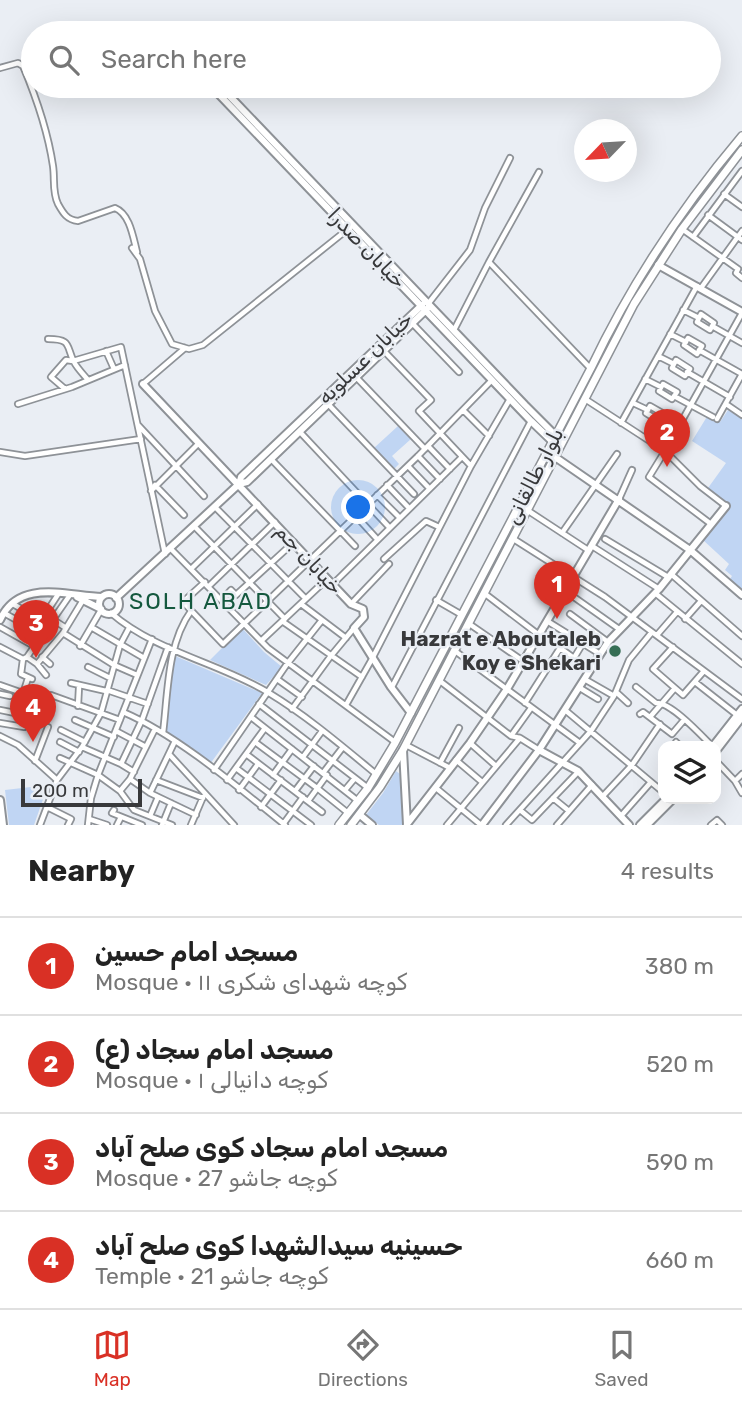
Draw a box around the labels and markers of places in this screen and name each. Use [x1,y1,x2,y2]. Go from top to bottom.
pin: 2 [644,409,690,467]
pin: 1 [534,561,580,619]
pin: 3 [13,600,59,658]
place label: Hazrat e Aboutaleb Koy e Shekari [400,626,601,675]
marker: Hazrat e Aboutaleb Koy e Shekari [607,643,623,659]
pin: 4 [10,684,56,742]

